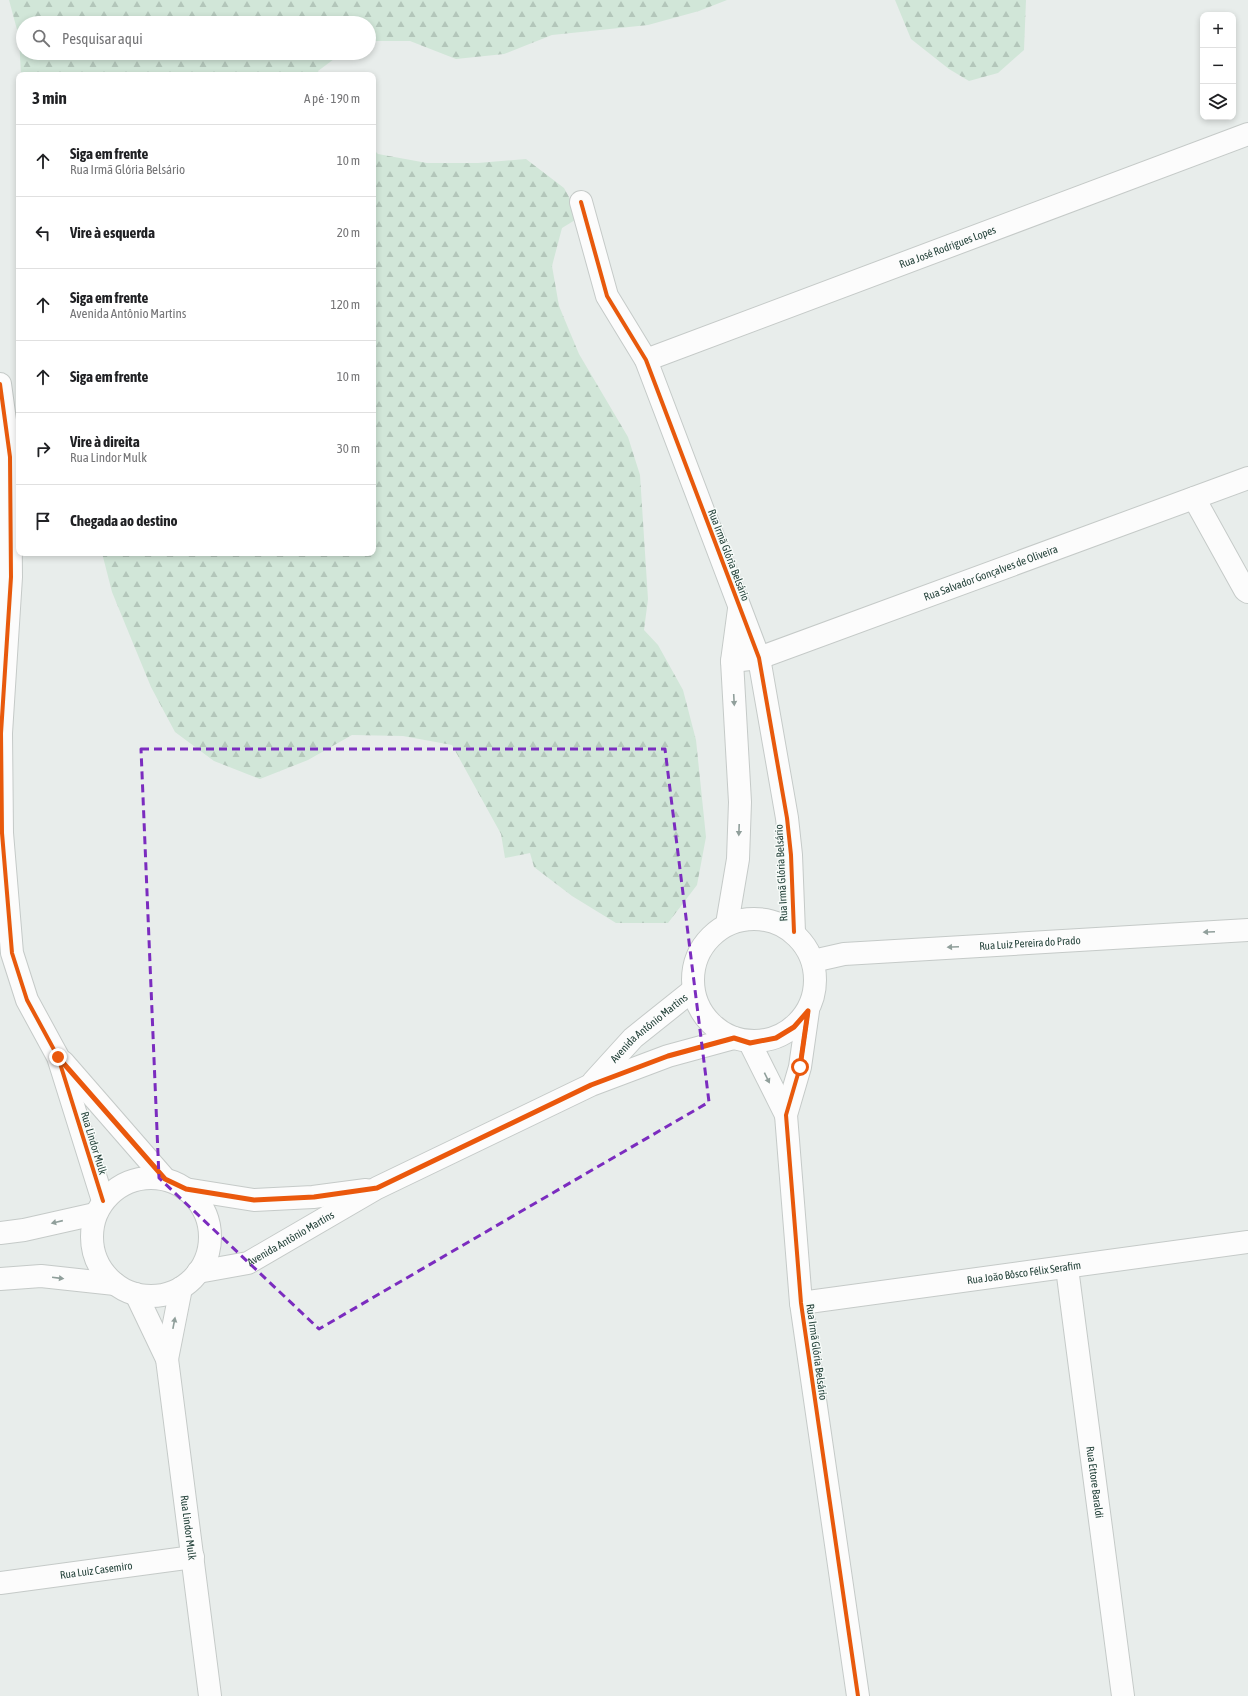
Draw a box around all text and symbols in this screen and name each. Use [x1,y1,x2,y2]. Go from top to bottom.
map controls [1200,12,1236,120]
button: + [1200,12,1236,48]
search box [16,16,376,60]
icon: search [30,27,52,49]
text: Pesquisar aqui [62,30,143,47]
button: − [1200,48,1236,84]
button: layers [1200,84,1236,120]
text: 3 min [32,88,67,108]
text: A pé · 190 m [304,91,360,106]
text: Siga em frente [70,145,148,162]
icon: ahead [32,150,54,172]
text: 10 m [337,153,360,168]
text: Rua Irmã Glória Belsário [70,162,185,177]
icon: left [32,222,54,244]
street label: Rua José Rodrigues Lopes [897,223,998,270]
text: Vire à esquerda [70,224,155,241]
text: 20 m [337,225,360,240]
text: Siga em frente [70,289,148,306]
icon: ahead [32,294,54,316]
text: 120 m [331,297,360,312]
text: Avenida Antônio Martins [70,306,186,321]
icon: ahead [32,366,54,388]
text: Siga em frente [70,368,148,385]
text: 10 m [337,369,360,384]
text: Vire à direita [70,433,140,450]
icon: right [32,438,54,460]
text: 30 m [337,441,360,456]
text: Rua Lindor Mulk [70,450,147,465]
street label: Rua Irmã Glória Belsário [706,507,752,603]
icon: arrive [32,510,54,532]
text: Chegada ao destino [70,512,178,529]
street label: Rua Salvador Gonçalves de Oliveira [922,543,1059,603]
one-way arrow [730,694,737,706]
one-way arrow [736,824,742,837]
street label: Rua Irmã Glória Belsário [772,824,790,922]
one-way arrow [1203,929,1215,936]
street label: Rua Luiz Pereira do Prado [979,934,1081,952]
one-way arrow [946,944,959,950]
street label: Avenida Antônio Martins [608,991,690,1065]
route end [49,1048,67,1066]
route start [791,1058,809,1076]
one-way arrow [764,1072,770,1084]
street label: Rua Lindor Mulk [79,1110,109,1176]
street label: Avenida Antônio Martins [245,1208,336,1268]
one-way arrow [51,1219,63,1225]
street label: Rua João Bôsco Félix Serafim [966,1259,1082,1286]
one-way arrow [52,1275,64,1281]
street label: Rua Irmã Glória Belsário [804,1303,830,1401]
one-way arrow [171,1317,177,1329]
street label: Rua Ettore Baraldi [1084,1446,1106,1519]
street label: Rua Lindor Mulk [178,1495,199,1561]
street label: Rua Luiz Casemiro [59,1559,133,1581]

